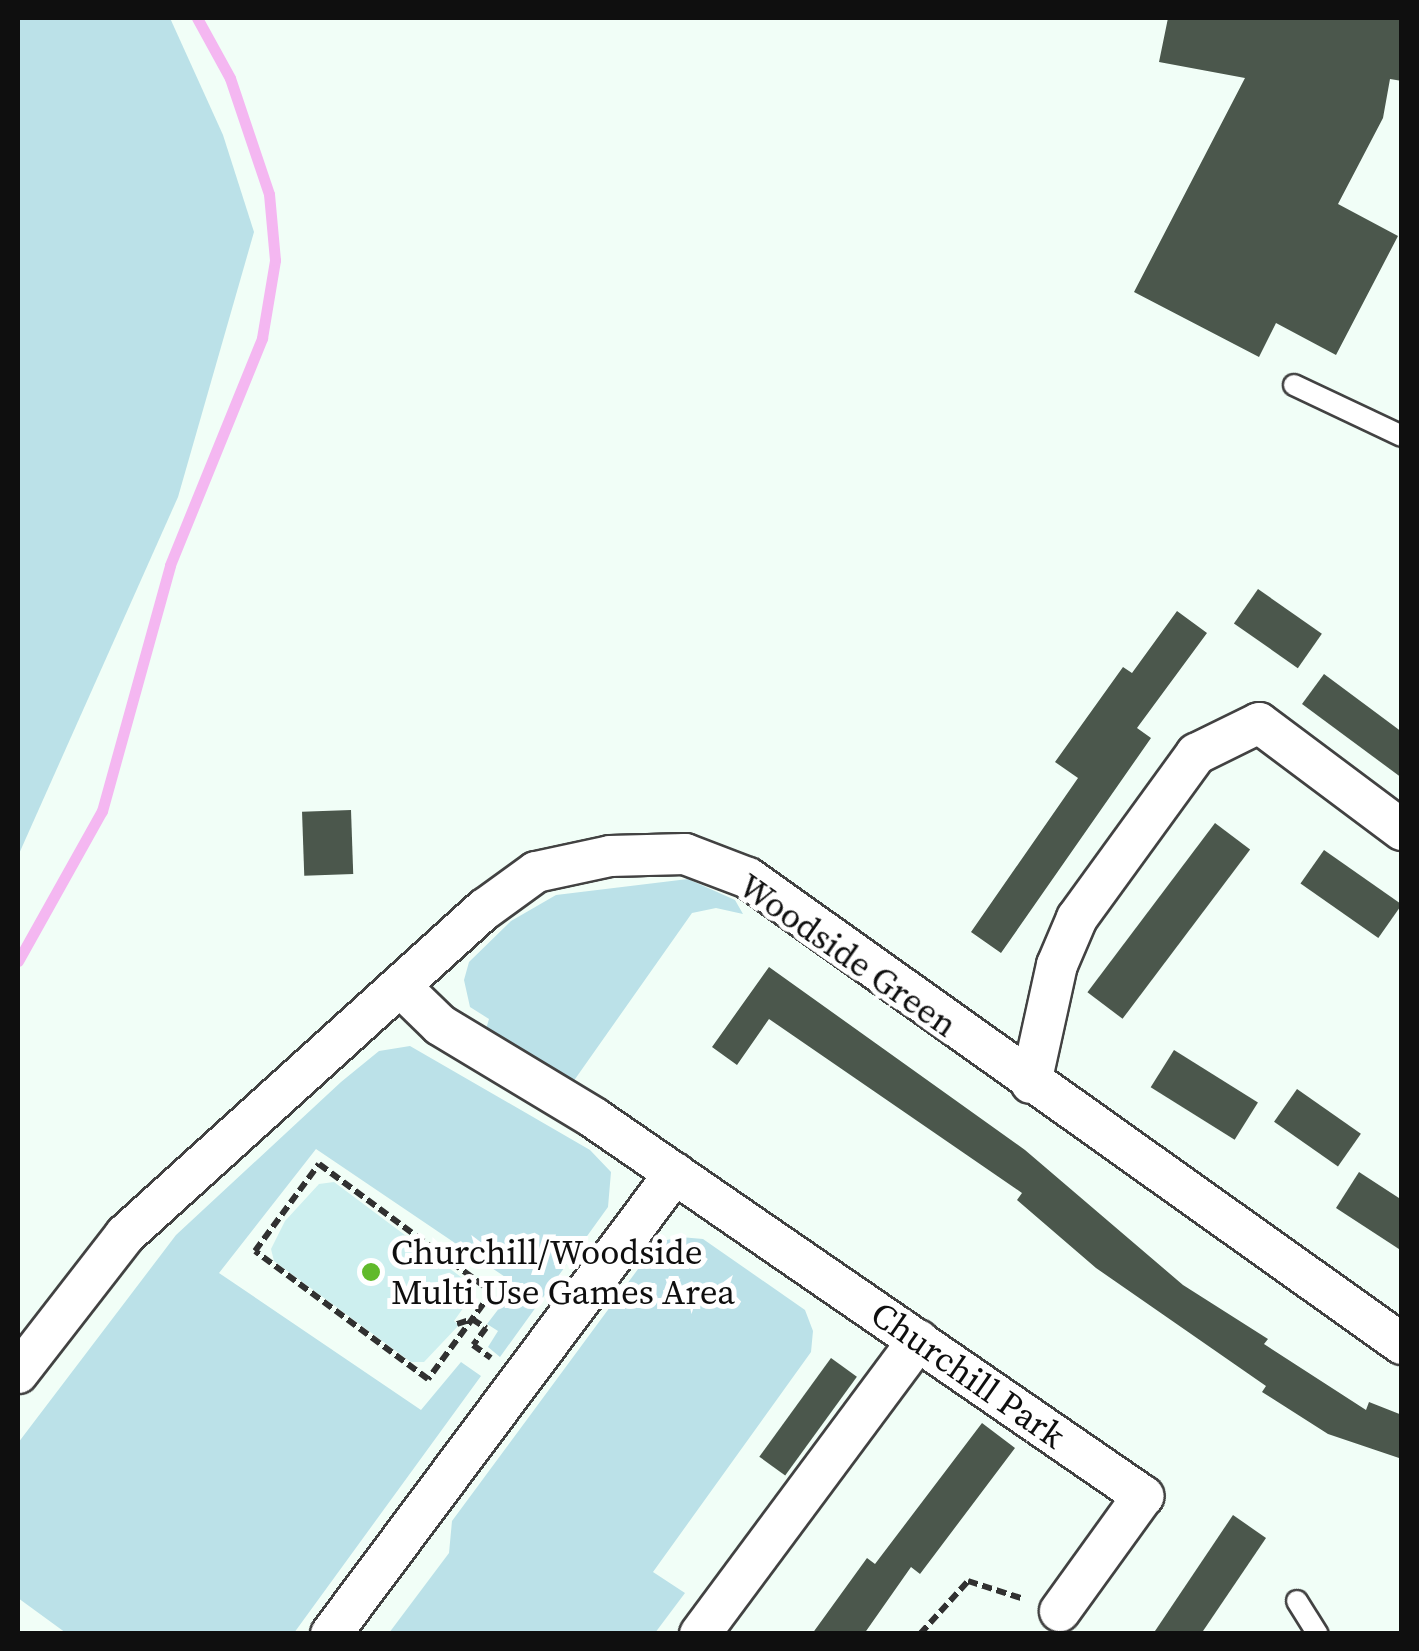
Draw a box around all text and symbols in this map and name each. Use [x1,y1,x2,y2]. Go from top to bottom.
street label: Woodside Green [731,864,965,1046]
place label: Churchill/Woodside Multi Use Games Area [391,1231,735,1313]
marker: Churchill/Woodside Multi Use Games Area [360,1261,382,1283]
street label: Churchill Park [863,1293,1073,1457]

